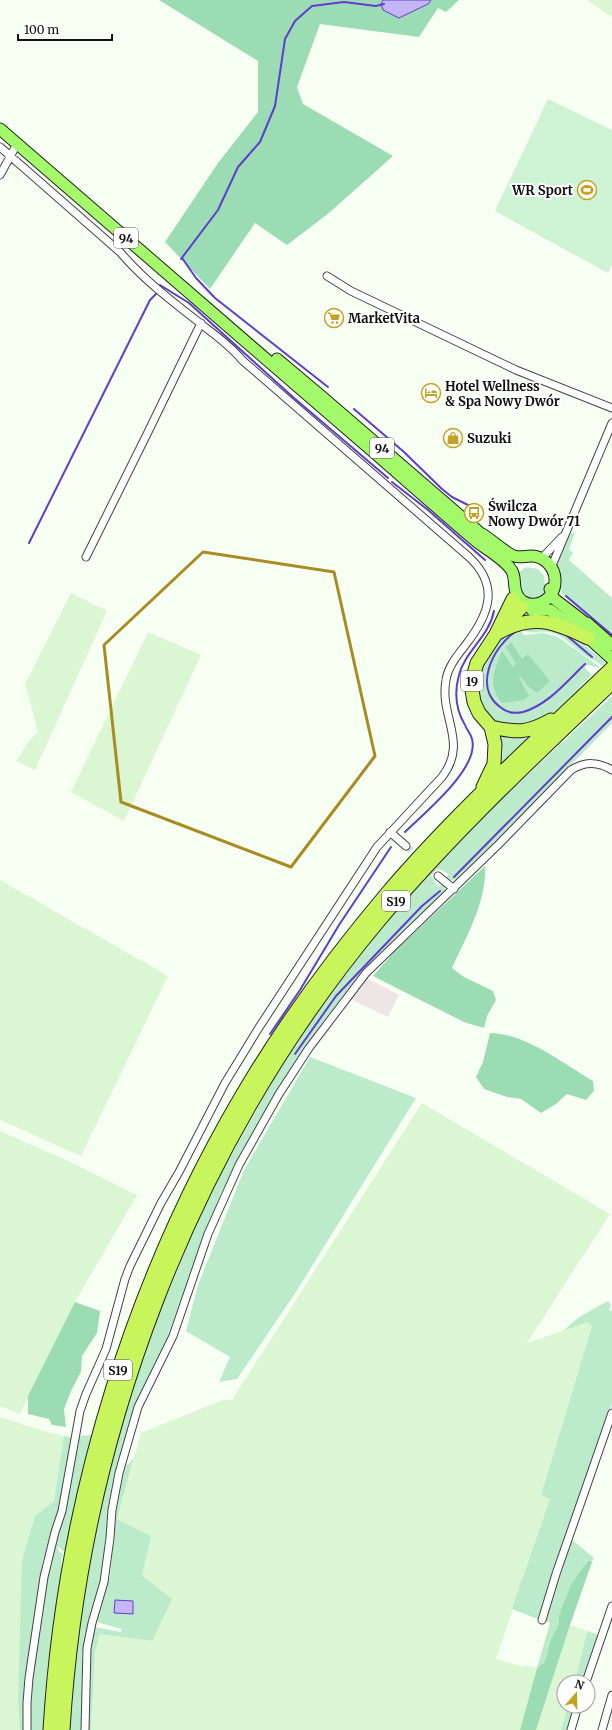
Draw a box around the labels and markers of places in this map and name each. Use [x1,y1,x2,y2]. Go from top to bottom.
sports icon: WR Sport [576,179,598,201]
place label: WR Sport [511,182,574,199]
supermarket icon: MarketVita [323,307,345,329]
place label: MarketVita [348,310,420,327]
place label: Hotel Wellness & Spa Nowy Dwór [445,378,560,410]
hotel icon: Hotel Wellness & Spa Nowy Dwór [420,382,442,404]
shop icon: Suzuki [442,427,464,449]
place label: Suzuki [467,430,512,447]
place label: Świlcza Nowy Dwór 71 [488,497,580,530]
bus stop icon: Świlcza Nowy Dwór 71 [463,502,485,524]

